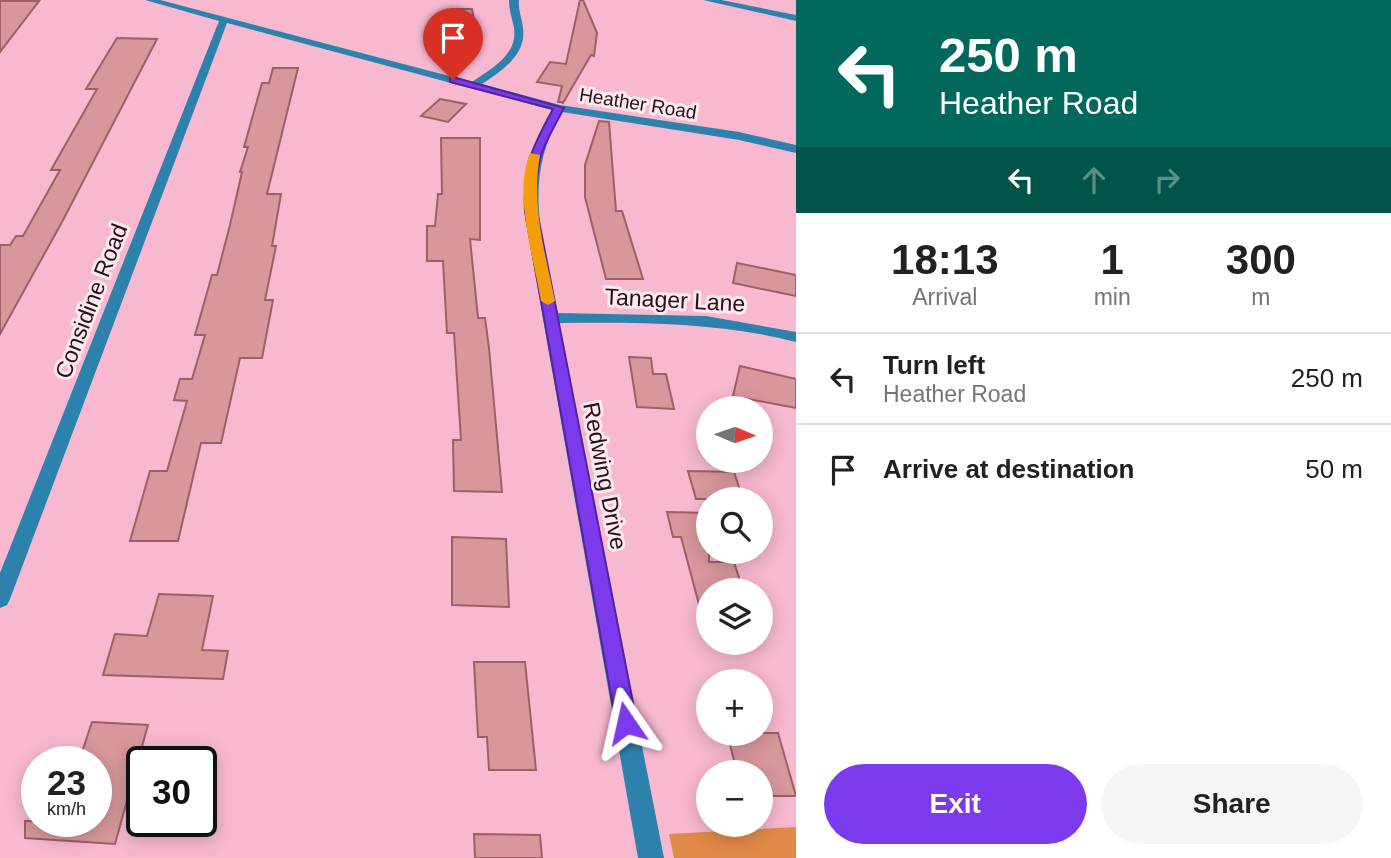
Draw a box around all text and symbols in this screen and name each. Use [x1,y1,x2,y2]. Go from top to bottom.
pin [423,8,483,80]
icon: arrive [434,19,472,57]
icon: left [824,28,915,119]
text: 250 m [939,28,1078,82]
street label: Heather Road [578,84,698,123]
text: Heather Road [939,85,1138,121]
icon: left [1002,161,1040,199]
icon: ahead [1075,161,1113,199]
icon: right [1148,161,1186,199]
street label: Considine Road [50,220,132,382]
text: 18:13 [891,236,999,283]
text: 1 [1100,236,1124,283]
text: 300 [1226,236,1296,283]
street label: Tanager Lane [604,283,746,317]
text: Arrival [912,284,977,310]
text: min [1094,284,1131,310]
text: m [1251,284,1270,310]
text: Turn left [883,350,985,380]
icon: left [824,360,862,398]
text: 250 m [1291,363,1363,393]
text: Heather Road [883,381,1026,407]
north arrow [696,396,774,472]
map controls [696,396,773,837]
street label: Redwing Drive [578,400,632,552]
icon: arrive [824,451,862,489]
text: Arrive at destination [883,454,1134,484]
text: 50 m [1305,454,1363,484]
button: search [696,487,773,564]
button: layers [696,578,773,655]
button: + [696,669,773,746]
position arrow [589,686,663,760]
speed limit sign: 30 [126,746,217,837]
button: − [696,760,773,837]
text: 23 [47,763,86,802]
button: Exit [824,764,1087,844]
button: Share [1101,764,1363,844]
text: km/h [47,799,86,819]

